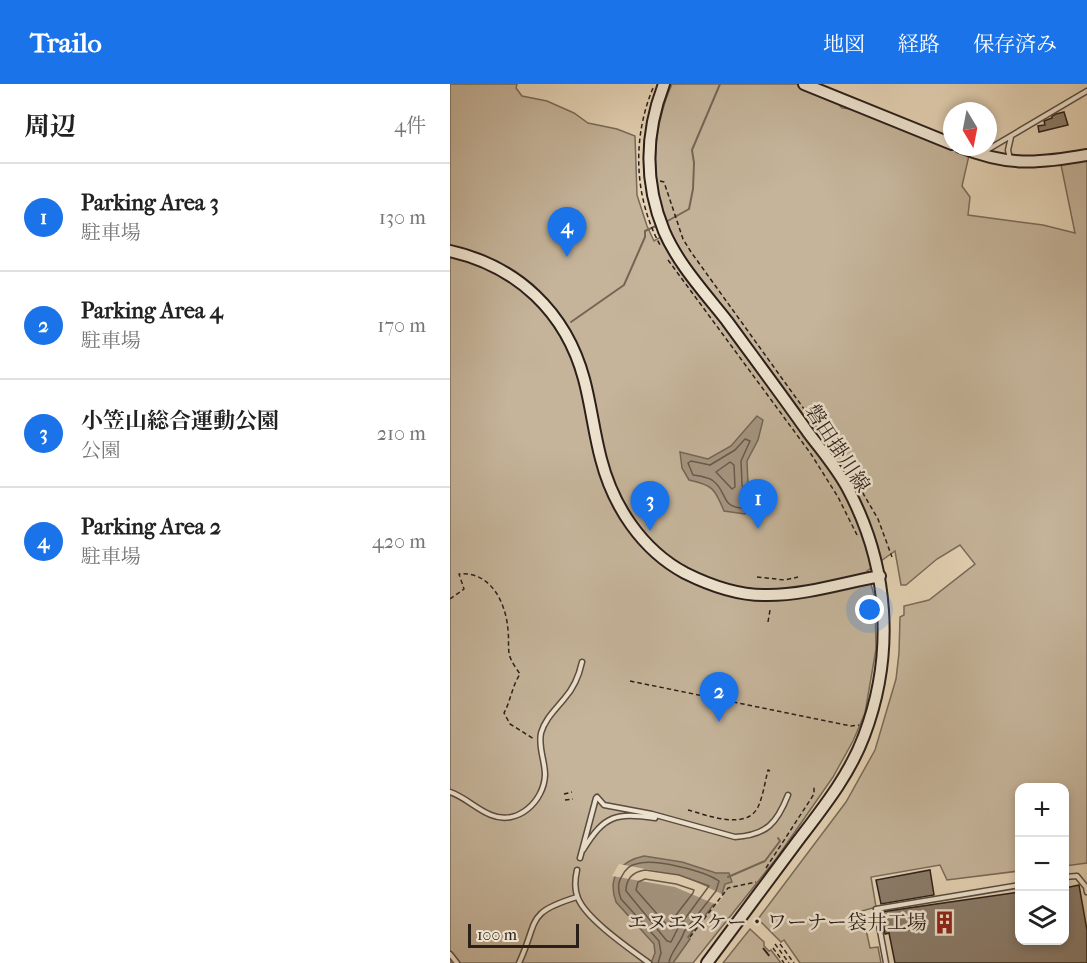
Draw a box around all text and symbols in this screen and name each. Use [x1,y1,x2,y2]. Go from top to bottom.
text: Trailo [30,26,102,59]
text: 地図 [823,32,865,56]
text: 経路 [898,32,940,56]
text: 保存済み [973,32,1057,56]
north arrow [943,102,997,156]
text: 周辺 [24,111,76,142]
text: 4件 [394,114,426,137]
text: Parking Area 3 [81,190,219,216]
text: 1 [40,206,47,229]
text: 130 m [379,206,426,229]
pin: 4 [548,208,586,257]
text: 駐車場 [81,221,141,244]
text: Parking Area 4 [81,298,223,324]
text: 2 [38,314,49,337]
text: 170 m [377,314,426,337]
text: 駐車場 [81,329,141,352]
street label: 磐田掛川線 [801,400,874,496]
text: 小笠山総合運動公園 [81,408,279,434]
text: 3 [39,422,48,445]
text: 210 m [377,422,426,445]
text: 公園 [81,439,121,462]
pin: 1 [738,480,778,529]
pin: 3 [630,482,670,531]
text: Parking Area 2 [81,514,221,540]
text: 4 [38,530,49,553]
text: 420 m [372,530,426,553]
text: 駐車場 [81,545,141,568]
your location [855,595,884,624]
pin: 2 [700,672,738,722]
map controls [1015,783,1069,945]
button: + [1015,783,1069,837]
button: − [1015,837,1069,891]
button: layers [1015,891,1069,945]
building icon: エヌエスケー・ワーナー袋井工場 [932,909,958,935]
place label: エヌエスケー・ワーナー袋井工場 [627,911,927,934]
scale bar [468,921,579,948]
text: 100 m [477,925,517,944]

